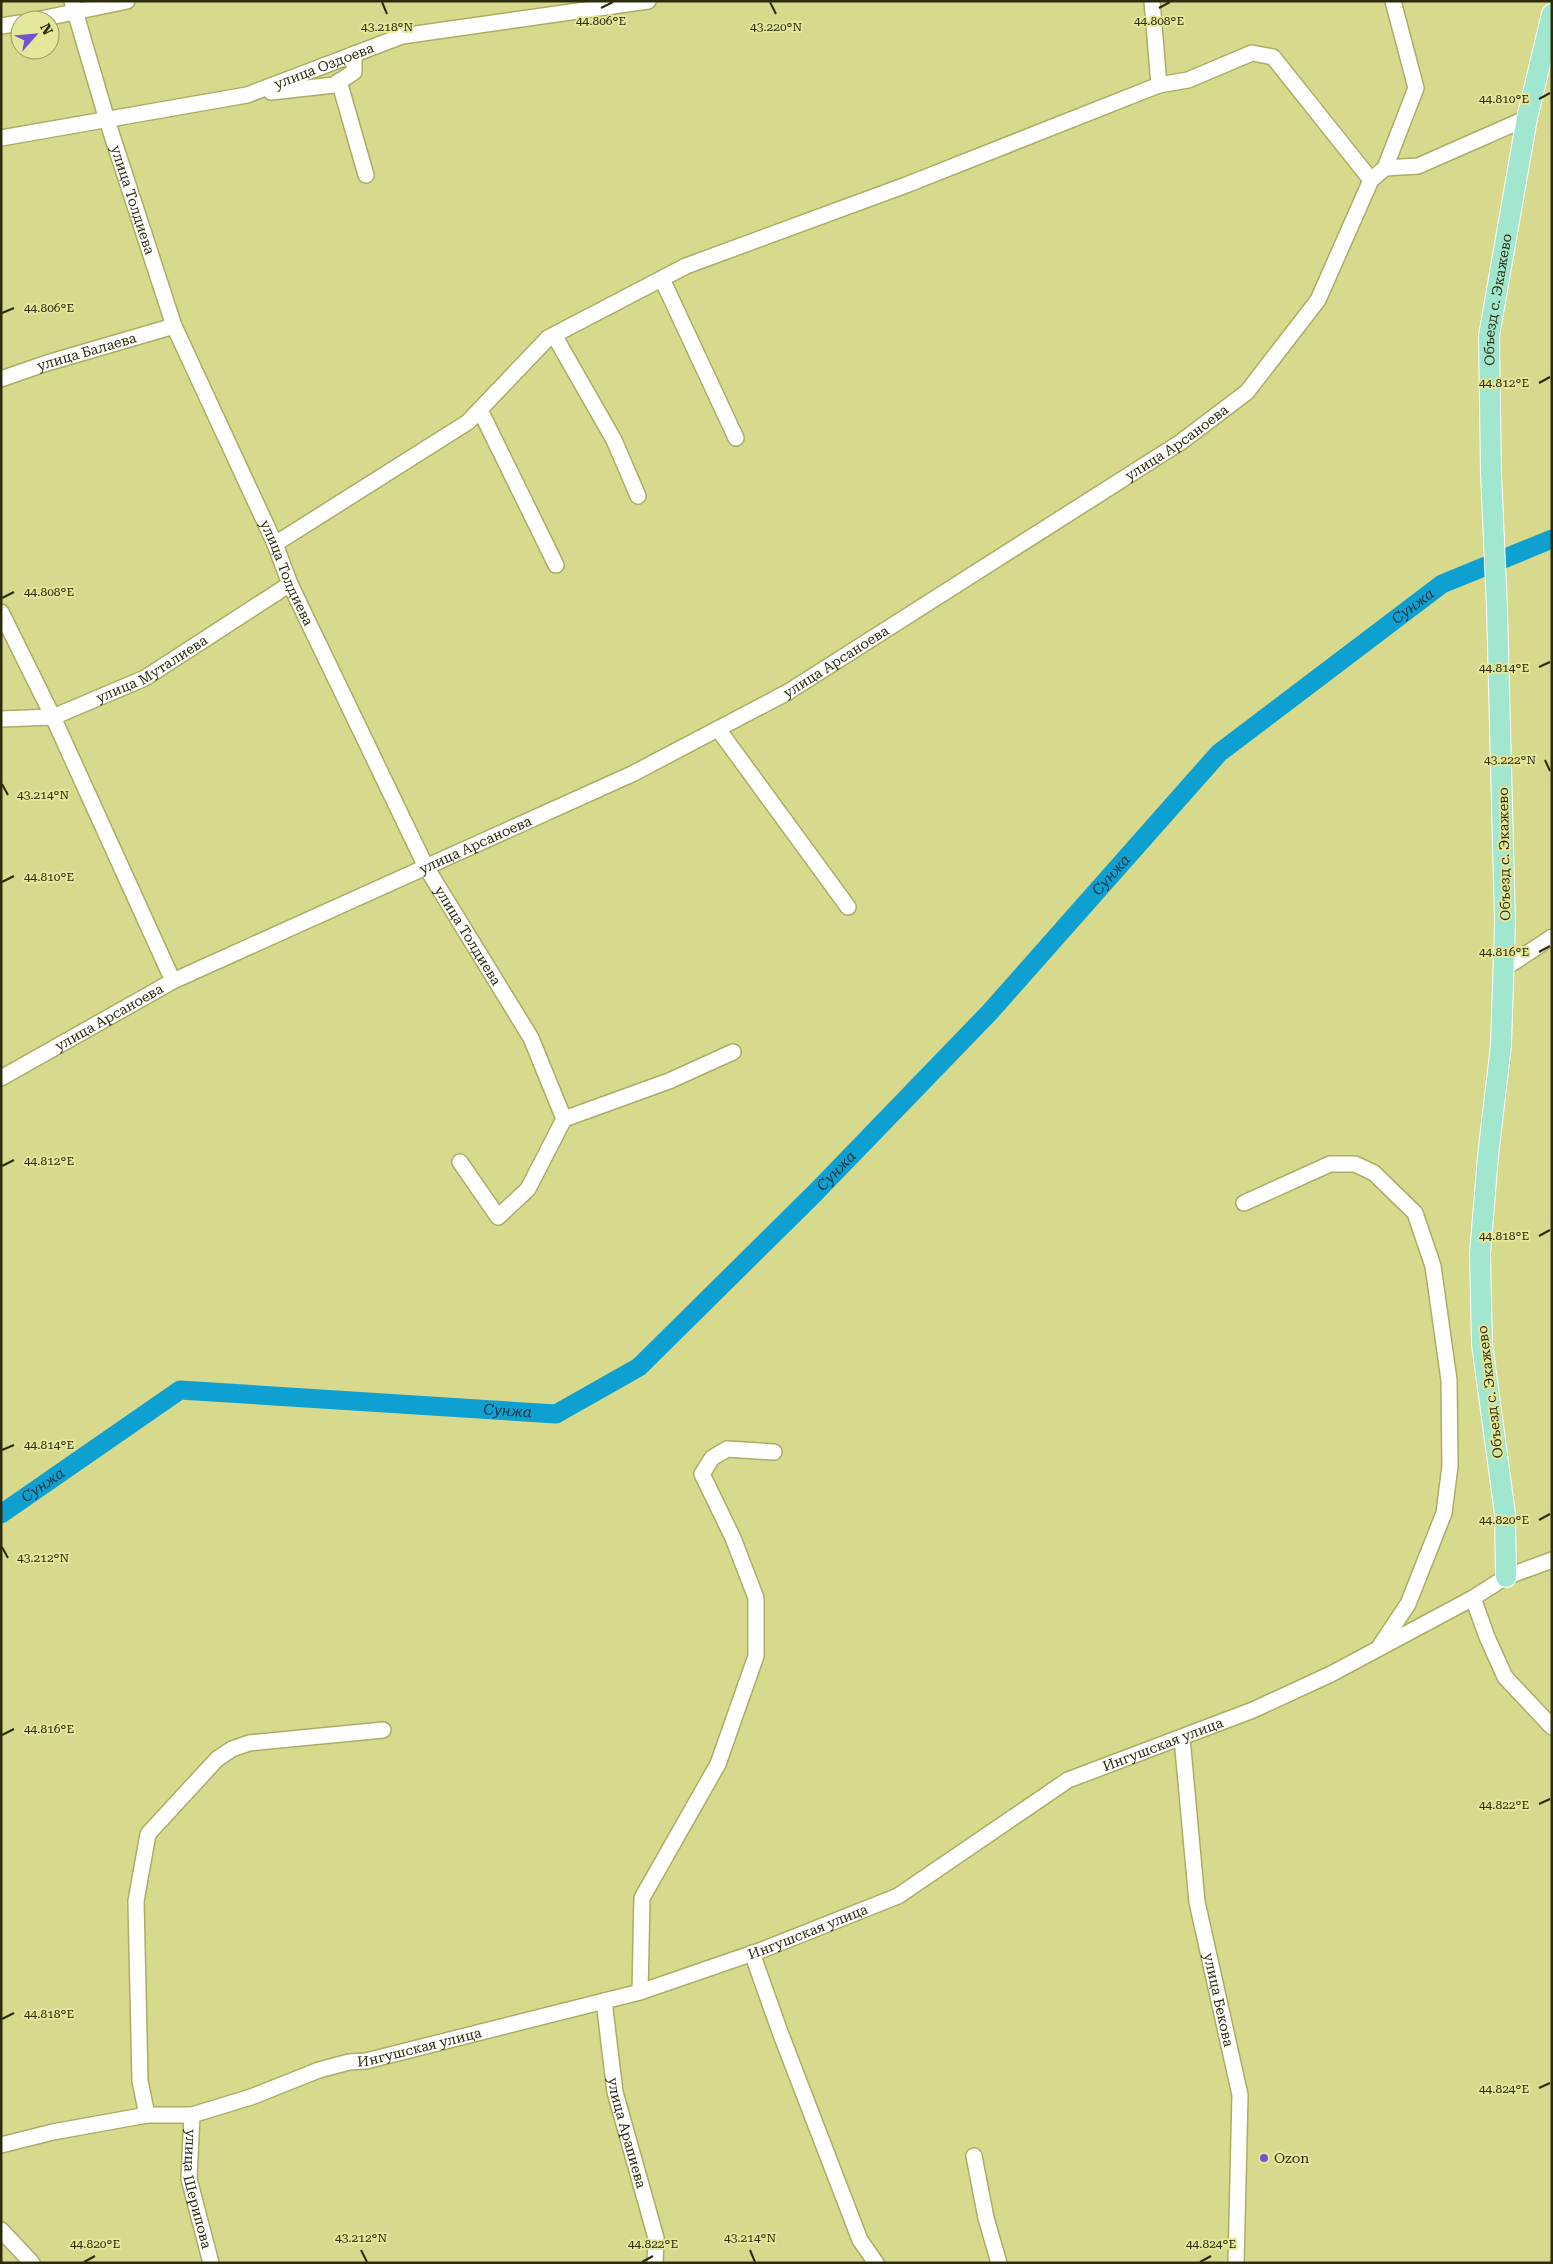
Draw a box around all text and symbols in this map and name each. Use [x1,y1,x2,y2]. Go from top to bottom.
north arrow [10,10,60,60]
text: 44.806°E [576,14,626,28]
text: 44.808°E [1134,14,1184,28]
text: 43.218°N [361,20,413,34]
text: 43.220°N [750,20,802,34]
text: N [37,21,56,38]
street label: улица Оздоева [272,39,376,92]
text: 44.810°E [1479,92,1529,106]
street label: улица Толдиева [108,143,158,257]
street label: Объезд с. Экажево [1481,232,1515,366]
text: 44.806°E [24,301,74,315]
street label: улица Балаева [35,329,139,374]
text: 44.812°E [1479,376,1529,390]
street label: улица Арсаноева [1122,401,1231,484]
street label: улица Толдиева [257,517,317,629]
water label: Сунжа [1388,584,1438,628]
text: 44.808°E [24,585,74,599]
street label: улица Арсаноева [781,622,892,701]
street label: улица Муталиева [94,632,211,706]
text: 44.814°E [1479,661,1529,675]
text: 43.222°N [1484,753,1536,767]
street label: Объезд с. Экажево [1495,787,1513,921]
text: 43.214°N [17,788,69,802]
street label: улица Арсаноева [417,812,534,877]
water label: Сунжа [1088,851,1134,899]
text: 44.810°E [24,870,74,884]
street label: улица Толдиева [431,883,505,988]
text: 44.816°E [1479,945,1529,959]
street label: улица Арсаноева [52,980,166,1054]
water label: Сунжа [813,1147,860,1195]
text: 44.812°E [24,1154,74,1168]
text: 44.818°E [1479,1229,1529,1243]
street label: Объезд с. Экажево [1474,1325,1506,1459]
water label: Сунжа [483,1400,532,1421]
text: 44.814°E [24,1438,74,1452]
water label: Сунжа [18,1464,68,1506]
text: 44.820°E [1479,1513,1529,1527]
text: 43.212°N [17,1551,69,1565]
street label: Ингушская улица [1100,1714,1225,1774]
text: 44.816°E [24,1722,74,1736]
text: 44.822°E [1479,1798,1529,1812]
street label: Ингушская улица [746,1901,870,1962]
street label: улица Бекова [1201,1952,1237,2049]
text: 44.818°E [24,2007,74,2021]
street label: Ингушская улица [357,2024,483,2069]
street label: улица Арапиева [605,2076,650,2190]
text: 44.824°E [1479,2082,1529,2096]
street label: улица Шерипова [180,2129,215,2251]
place label: Ozon [1274,2150,1309,2166]
marker: Ozon [1258,2152,1270,2164]
text: 43.212°N [335,2231,387,2245]
text: 43.214°N [724,2231,776,2245]
text: 44.820°E [70,2237,120,2251]
text: 44.822°E [628,2237,678,2251]
text: 44.824°E [1186,2237,1236,2251]

